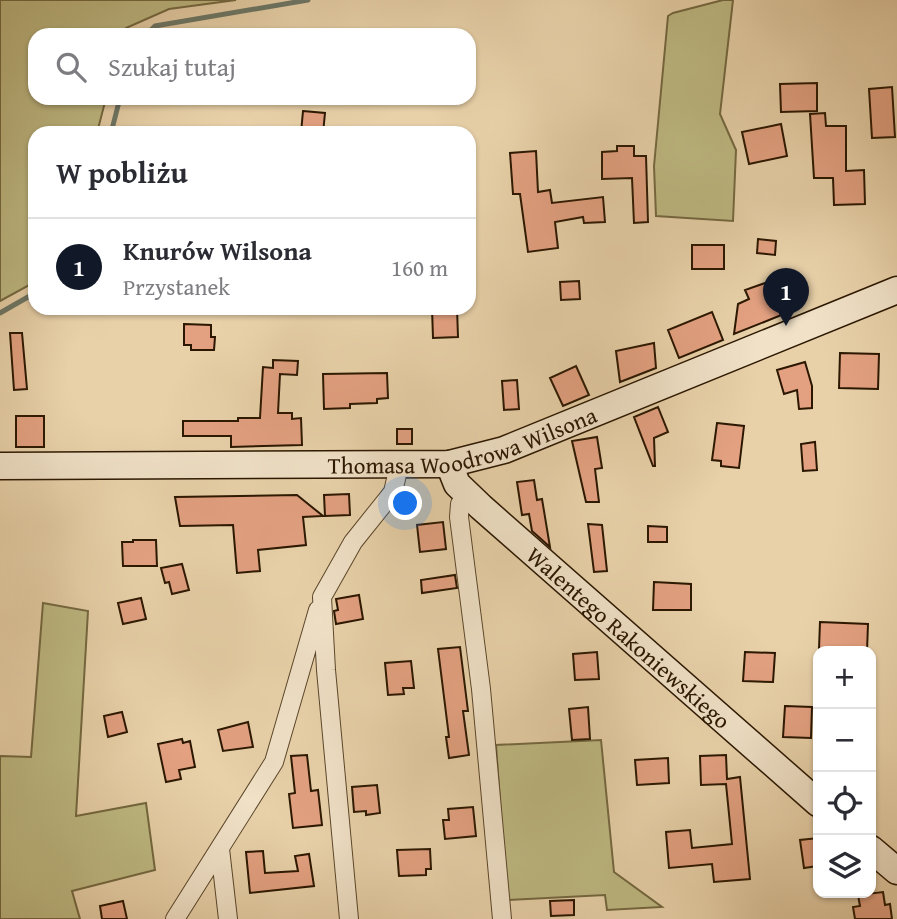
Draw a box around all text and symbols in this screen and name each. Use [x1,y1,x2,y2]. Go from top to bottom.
search box [28,28,476,105]
text: Szukaj tutaj [108,47,236,86]
icon: search [52,48,90,86]
text: W pobliżu [56,150,188,194]
text: Knurów Wilsona [123,231,312,270]
text: 1 [73,251,85,284]
text: 160 m [391,251,448,284]
pin: 1 [763,268,809,326]
text: Przystanek [123,270,230,303]
street label: Thomasa Woodrowa Wilsona [328,398,602,481]
your location [388,486,422,520]
street label: Walentego Rakoniewskiego [520,538,738,736]
map controls [813,646,876,898]
button: + [813,646,876,709]
button: − [813,709,876,772]
button: locate [813,772,876,835]
button: layers [813,835,876,898]

